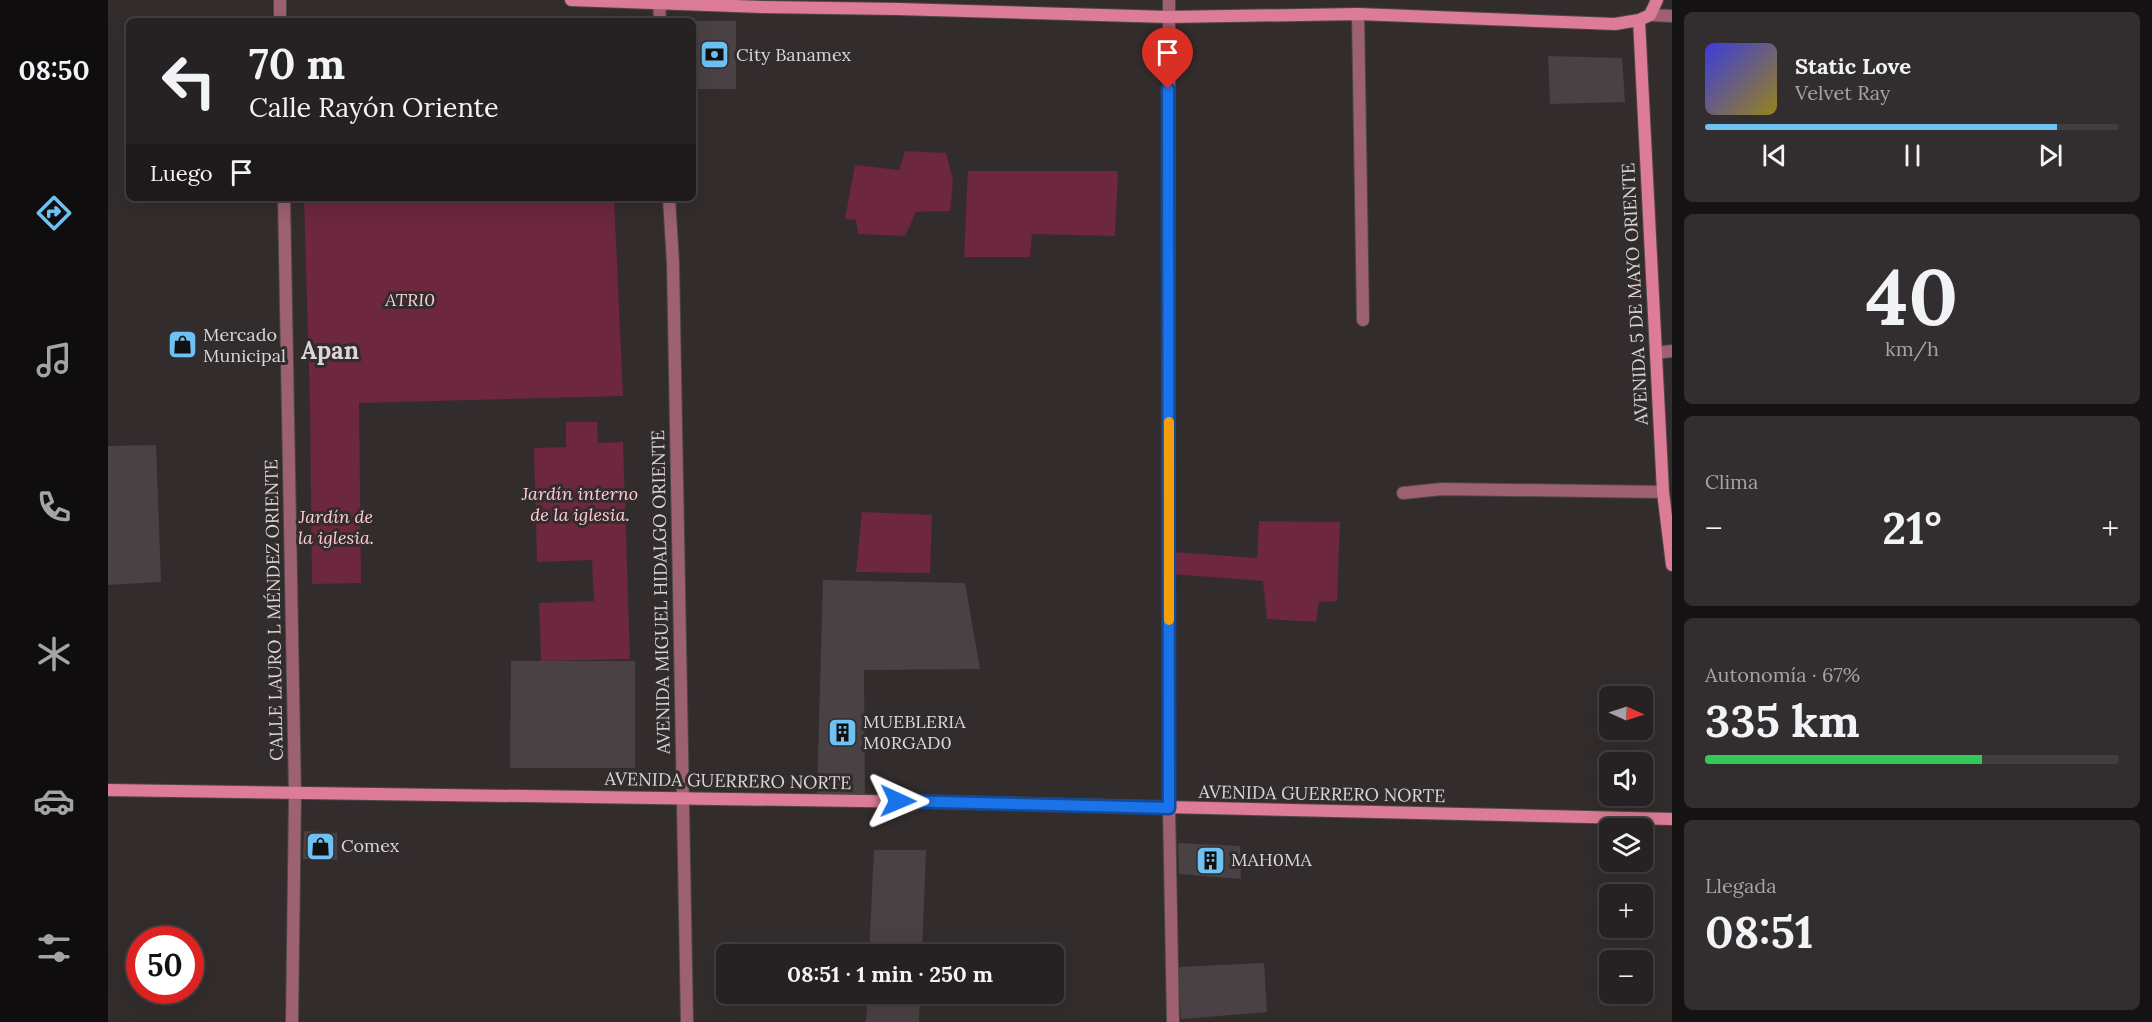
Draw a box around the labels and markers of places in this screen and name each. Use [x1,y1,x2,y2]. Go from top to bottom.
pin [1142,27,1193,89]
bank icon: City Banamex [699,39,731,71]
place label: City Banamex [736,43,852,66]
place label: Mercado Municipal [203,323,286,367]
shop icon: Mercado Municipal [166,329,198,361]
place label: MUEBLERIA M0RGAD0 [863,710,966,754]
building icon: MUEBLERIA M0RGAD0 [826,716,858,748]
shop icon: Comex [304,830,336,862]
place label: Comex [341,834,400,857]
building icon: MAH0MA [1194,844,1226,876]
place label: MAH0MA [1231,848,1313,871]

